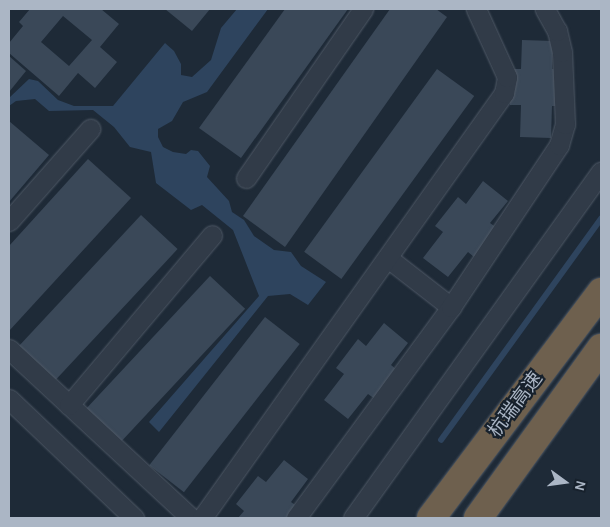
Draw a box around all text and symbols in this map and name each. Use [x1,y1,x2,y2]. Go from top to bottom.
street label: 杭瑞高速 [484,368,548,442]
north arrow [540,457,590,507]
text: N [571,479,590,493]

